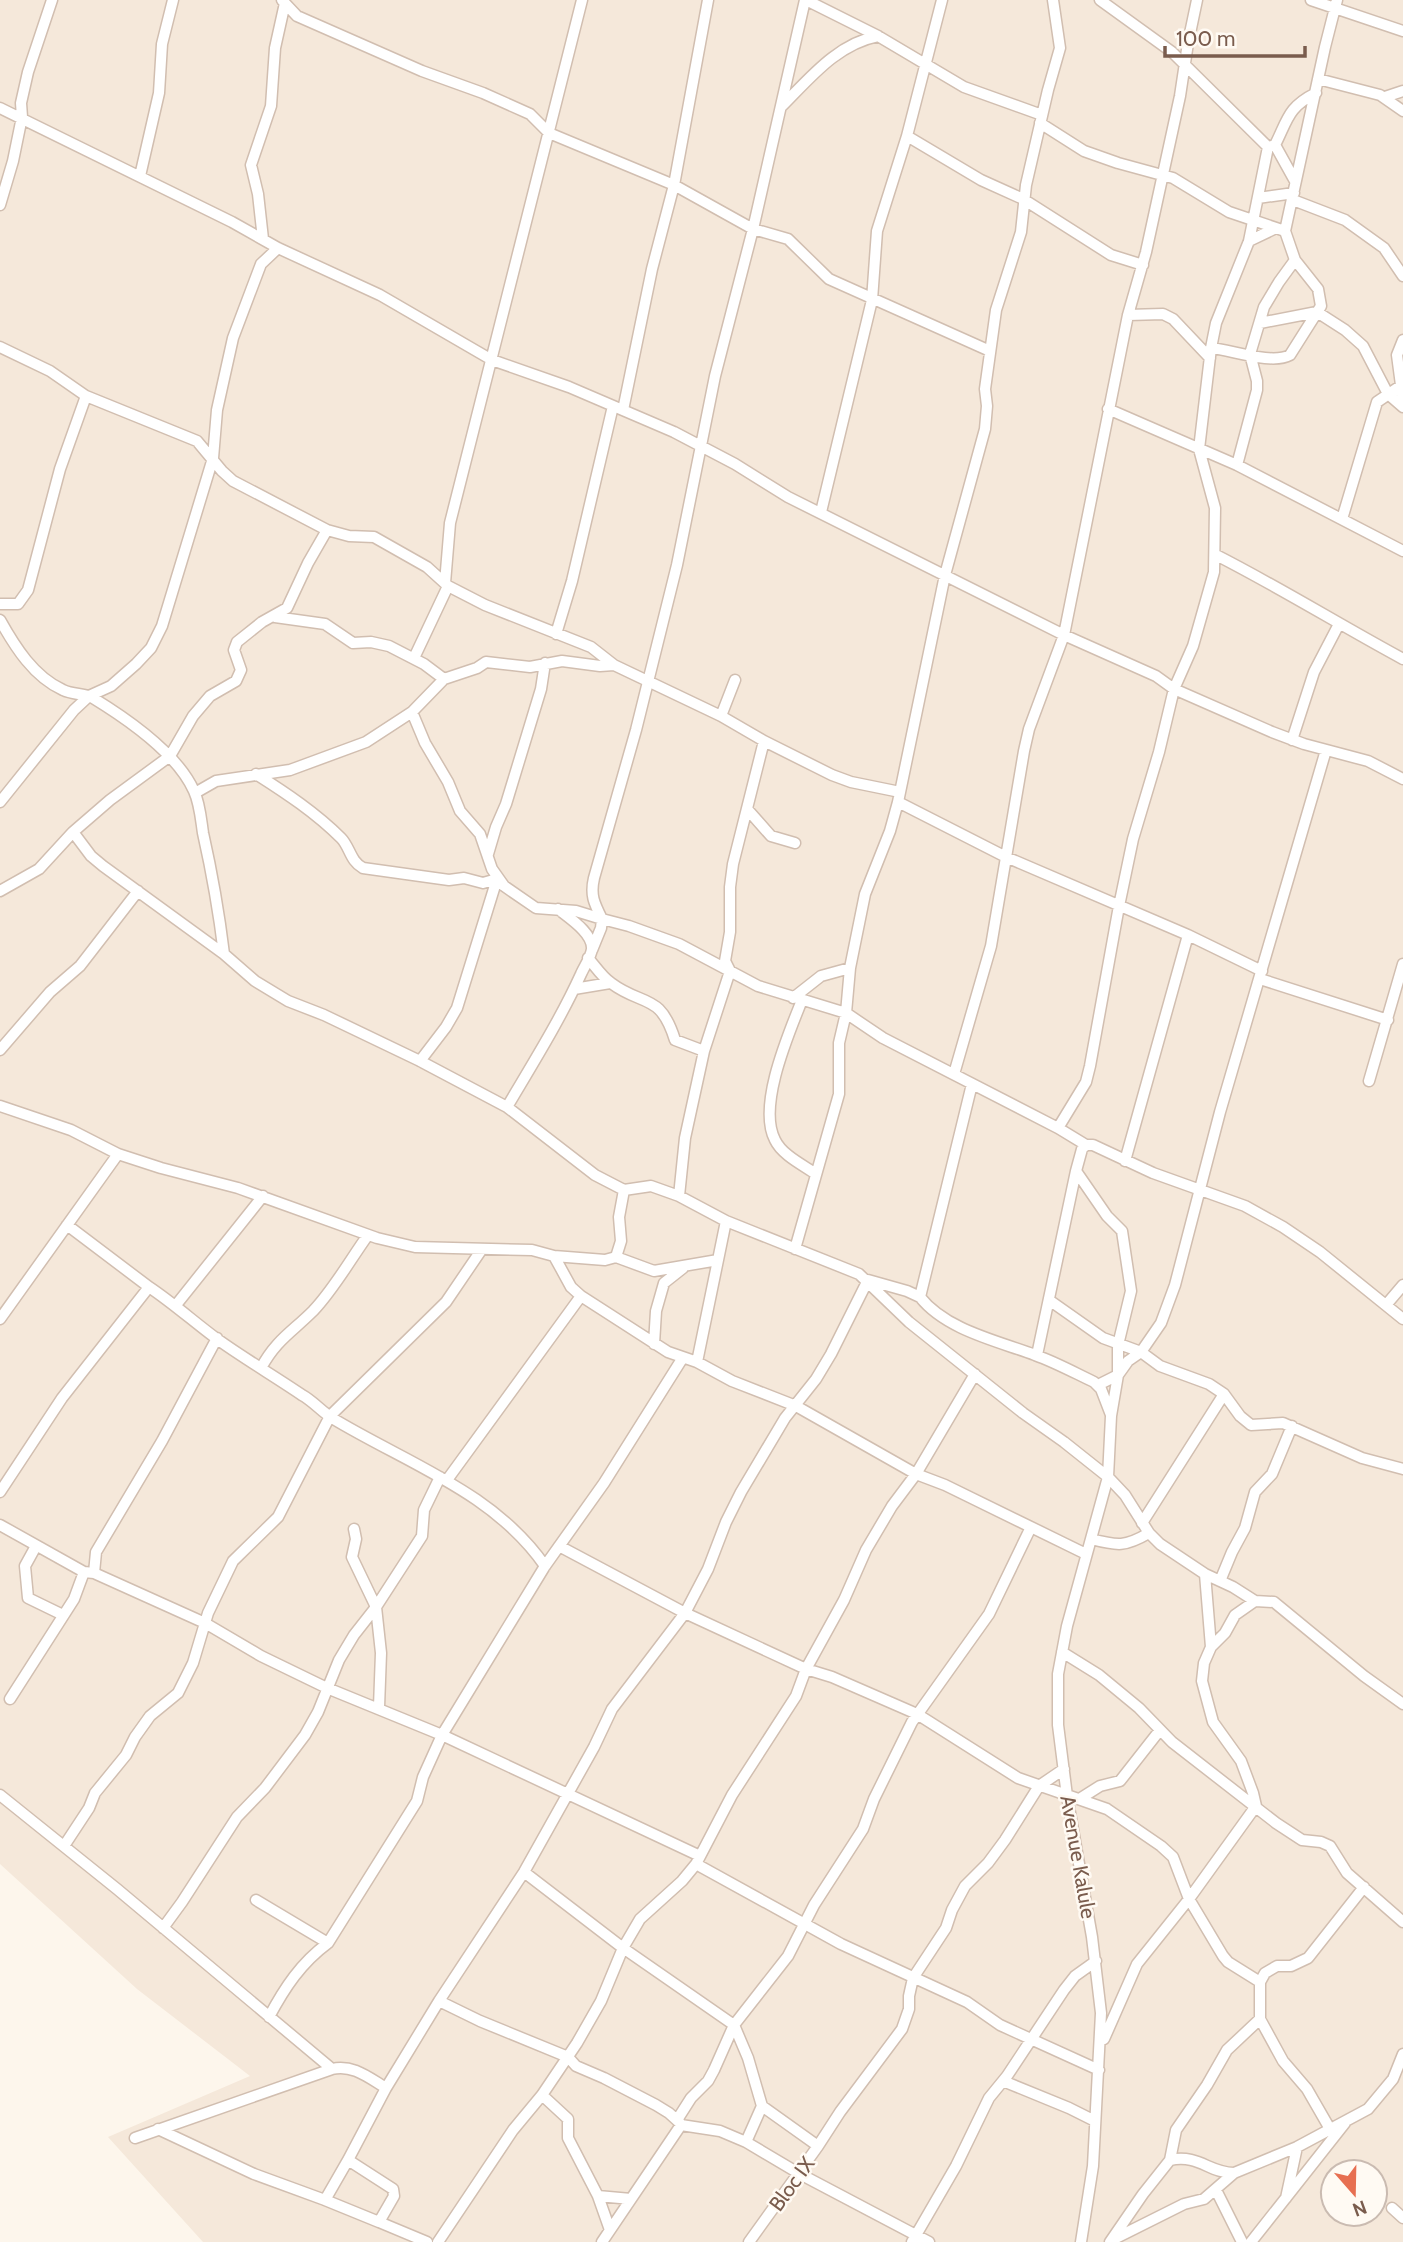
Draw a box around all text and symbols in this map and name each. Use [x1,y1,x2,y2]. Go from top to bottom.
scale bar [1165,14,1305,58]
text: 100 m [1176,26,1235,51]
street label: Avenue Kalule [1055,1793,1102,1921]
street label: Bloc IX [764,2151,820,2216]
north arrow [1319,2158,1389,2228]
text: N [1349,2195,1370,2222]

